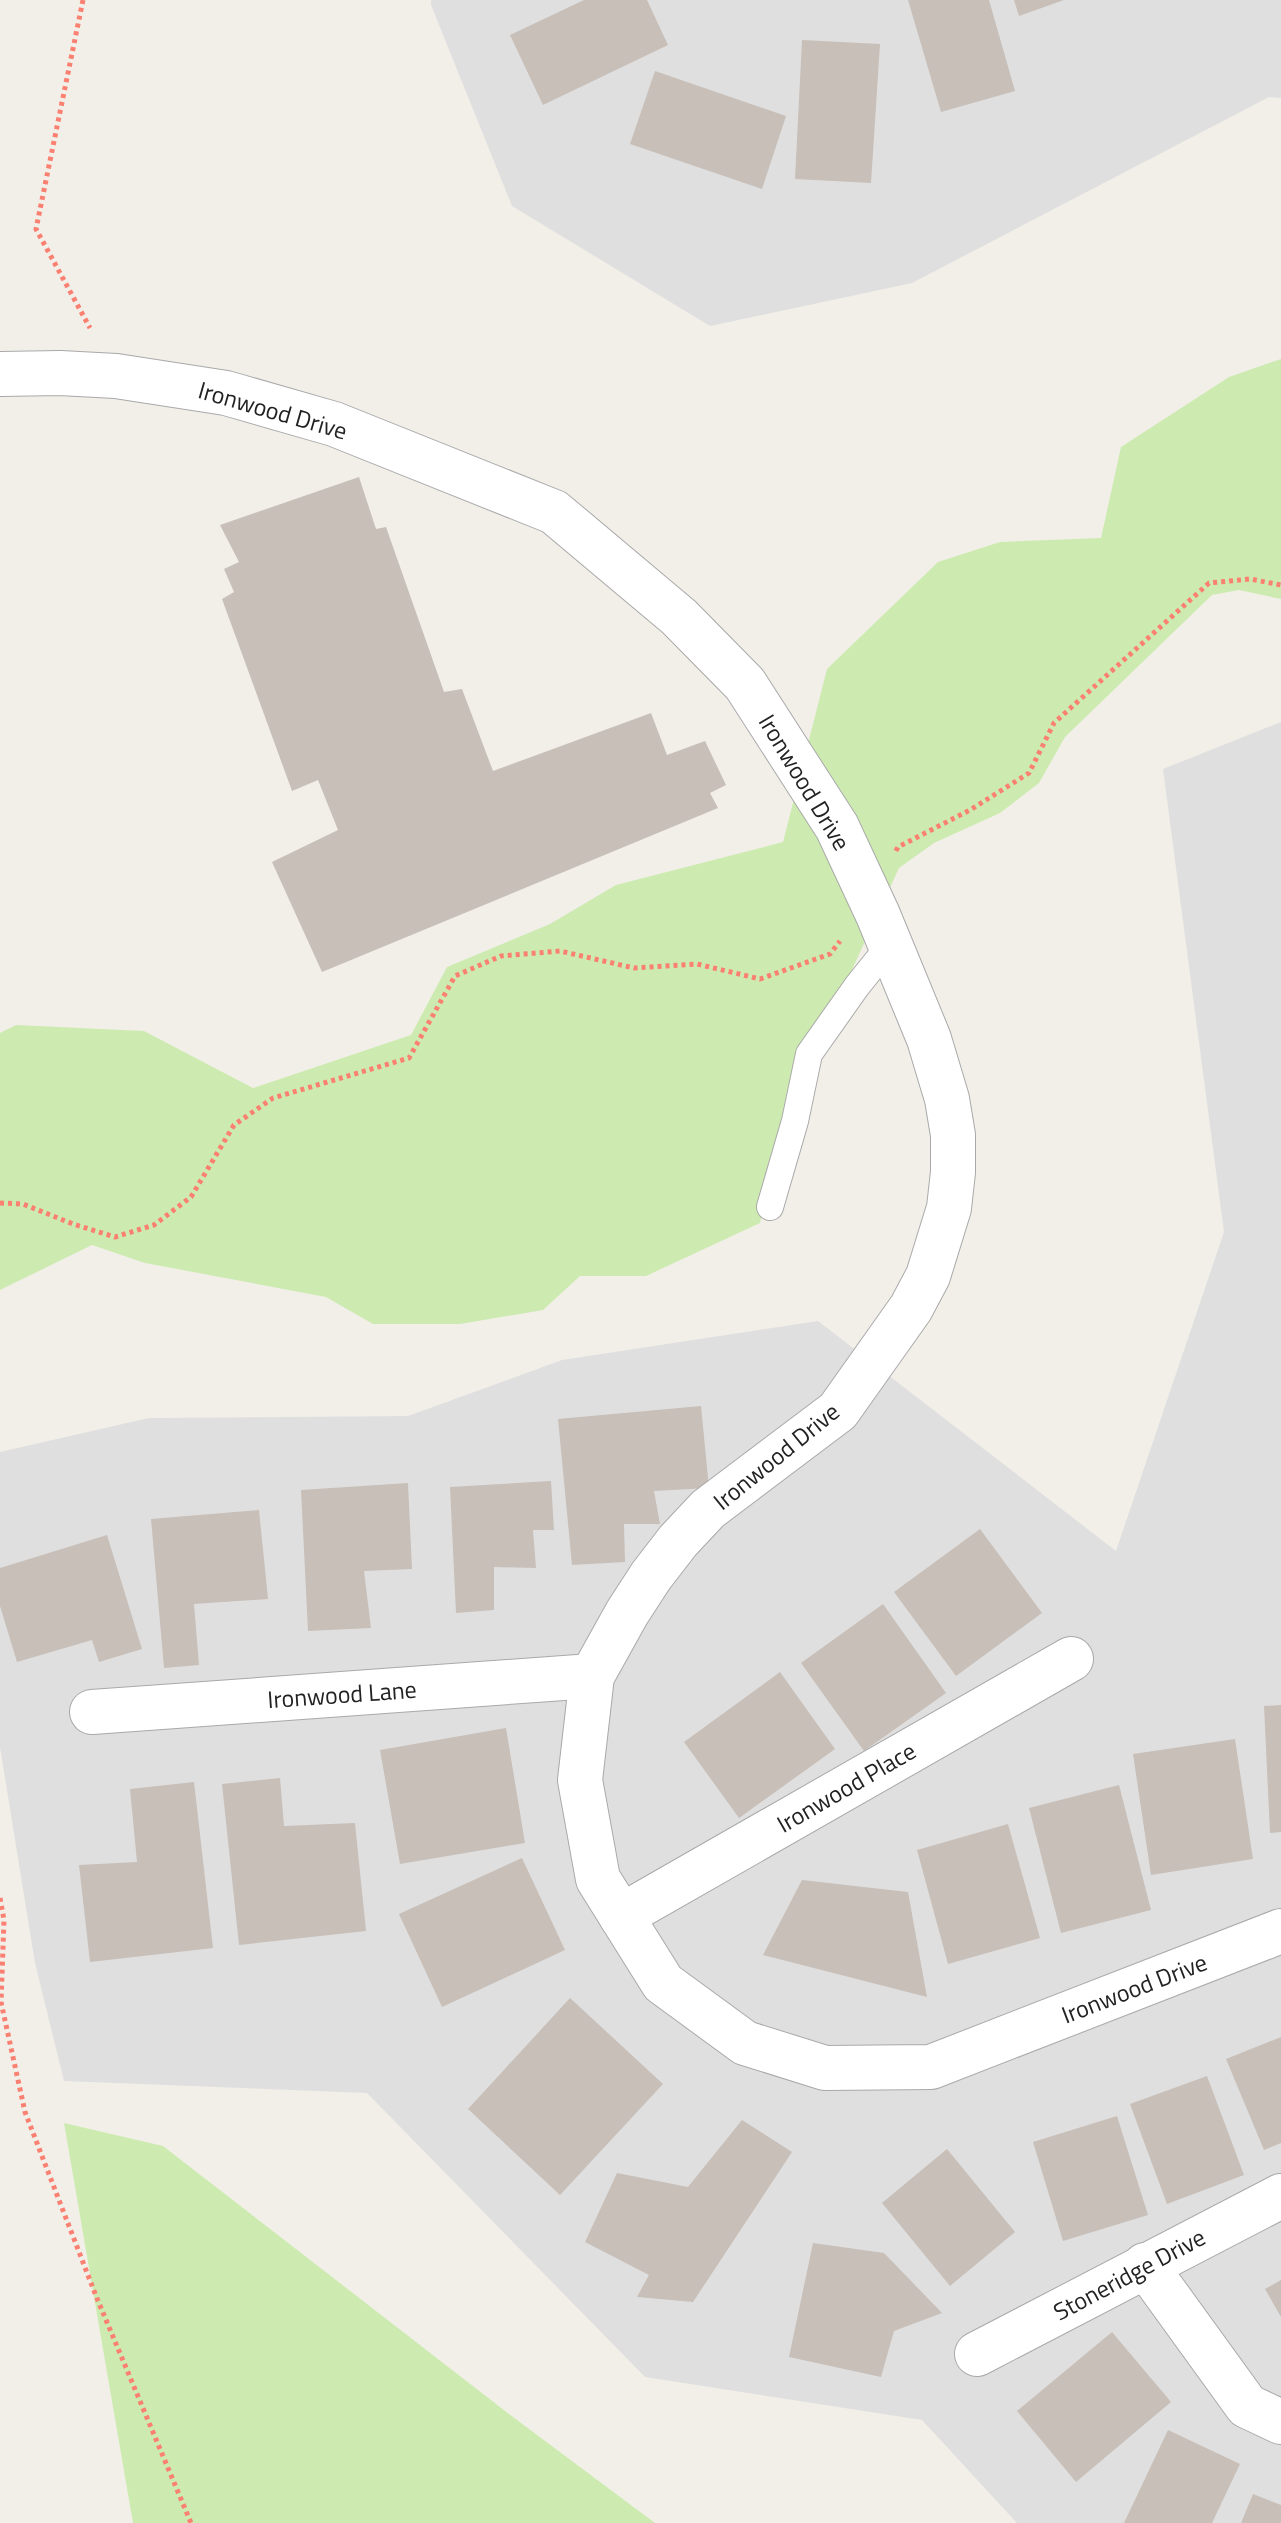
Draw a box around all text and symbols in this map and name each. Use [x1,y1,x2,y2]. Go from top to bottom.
street label: Ironwood Drive [194,372,352,448]
street label: Ironwood Drive [750,707,860,857]
street label: Ironwood Drive [705,1394,847,1518]
street label: Ironwood Lane [266,1671,418,1717]
street label: Ironwood Place [770,1733,922,1841]
street label: Ironwood Drive [1056,1944,1212,2032]
street label: Stoneridge Drive [1047,2219,1211,2329]

